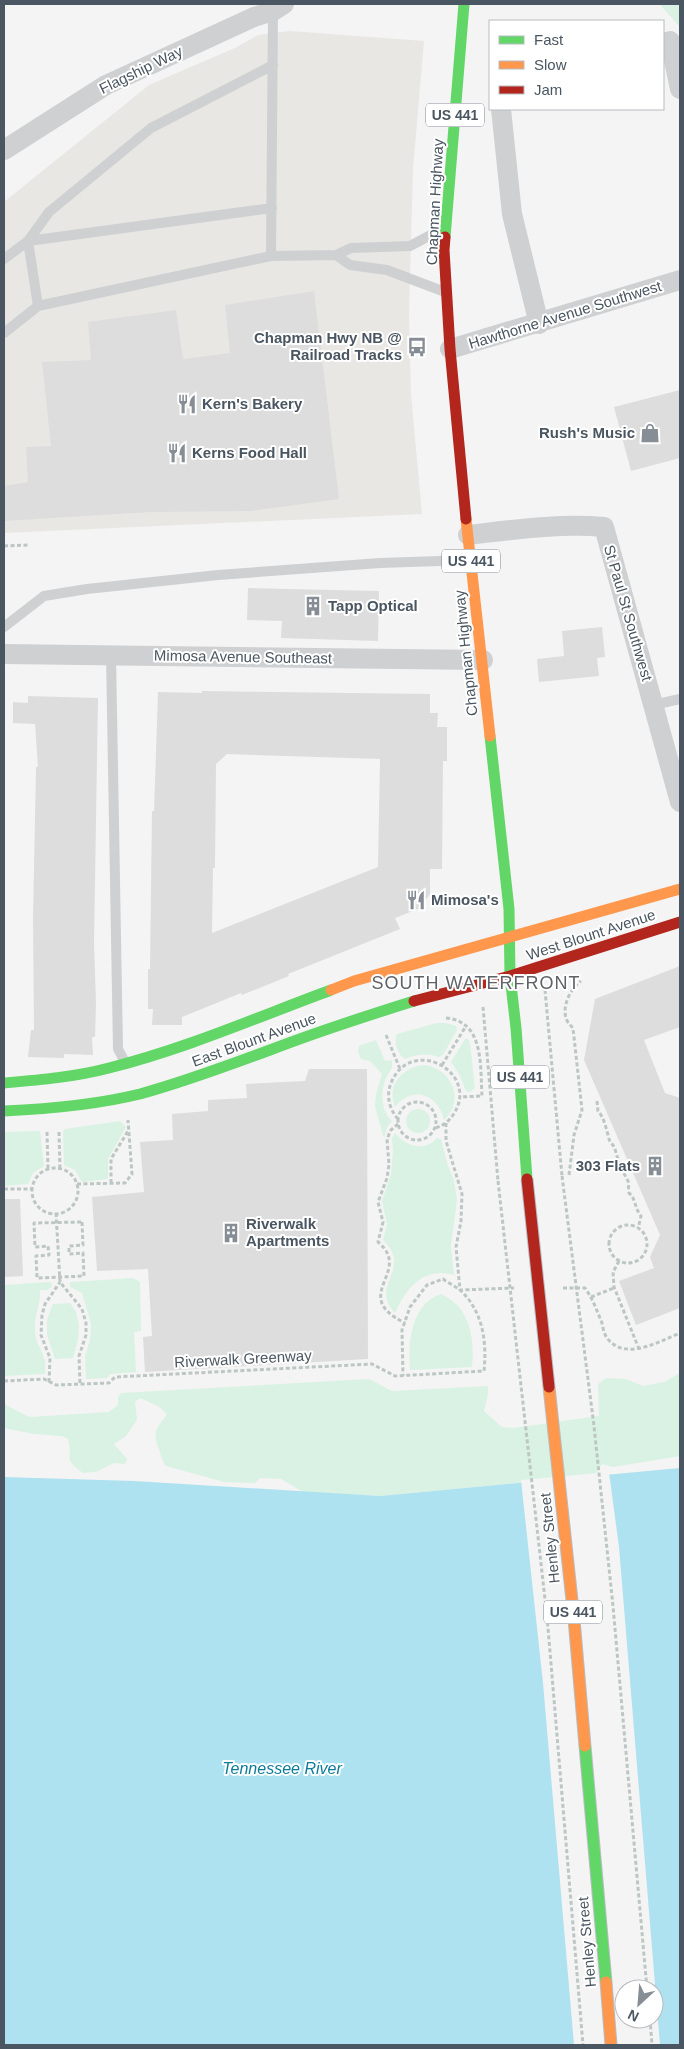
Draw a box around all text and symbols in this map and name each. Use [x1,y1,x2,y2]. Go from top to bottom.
legend [489,20,664,110]
text: Fast [534,31,564,48]
street label: Flagship Way [96,42,186,97]
text: Slow [534,56,567,73]
text: Jam [534,81,562,98]
road number: US 441 [426,104,484,126]
street label: Chapman Highway [423,138,446,266]
street label: Hawthorne Avenue Southwest [466,277,664,352]
place label: Chapman Hwy NB @ Railroad Tracks [254,329,402,363]
bus stop icon: Chapman Hwy NB @ Railroad Tracks [406,336,428,358]
restaurant icon: Kern's Bakery [176,393,198,415]
place label: Kern's Bakery [202,395,303,412]
shop icon: Rush's Music [639,422,661,444]
place label: Rush's Music [539,424,635,441]
restaurant icon: Kerns Food Hall [166,442,188,464]
place label: Kerns Food Hall [192,444,307,461]
street label: St Paul St Southwest [601,543,656,684]
road number: US 441 [442,550,500,572]
street label: Chapman Highway [450,589,481,717]
building icon: Tapp Optical [302,595,324,617]
place label: Tapp Optical [328,597,418,614]
street label: Mimosa Avenue Southeast [154,646,333,667]
restaurant icon: Mimosa's [405,889,427,911]
place label: Mimosa's [431,891,499,908]
street label: West Blount Avenue [524,906,657,963]
district label: SOUTH WATERFRONT [372,973,580,993]
street label: East Blount Avenue [190,1009,318,1070]
road number: US 441 [491,1066,549,1088]
building icon: 303 Flats [644,1155,666,1177]
place label: 303 Flats [576,1157,640,1174]
place label: Riverwalk Apartments [246,1215,329,1249]
building icon: Riverwalk Apartments [220,1222,242,1244]
street label: Riverwalk Greenway [174,1346,313,1371]
street label: Henley Street [536,1491,563,1584]
road number: US 441 [544,1600,602,1624]
water label: Tennessee River [222,1760,342,1777]
street label: Henley Street [574,1895,599,1988]
north arrow [614,1979,664,2029]
text: N [625,2006,641,2025]

